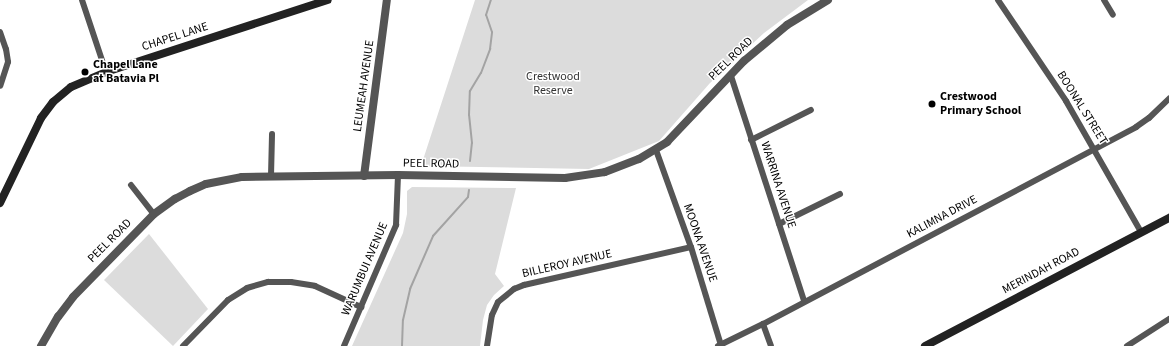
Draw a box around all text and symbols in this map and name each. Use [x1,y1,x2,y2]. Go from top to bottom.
street label: CHAPEL LANE [140,19,210,55]
street label: PEEL ROAD [706,34,756,84]
street label: LEUMEAH AVENUE [350,39,378,133]
place label: Chapel Lane at Batavia Pl [93,58,159,86]
marker: Chapel Lane at Batavia Pl [80,67,90,77]
street label: BOONAL STREET [1054,69,1110,147]
park label: Crestwood Reserve [526,70,580,98]
place label: Crestwood Primary School [940,90,1021,118]
marker: Crestwood Primary School [927,99,937,109]
street label: WARRINA AVENUE [757,140,799,230]
street label: PEEL ROAD [403,156,459,172]
street label: KALIMNA DRIVE [904,192,980,242]
street label: MOONA AVENUE [680,202,720,284]
street label: PEEL ROAD [85,216,135,266]
street label: WARUMBUI AVENUE [339,220,391,318]
street label: MERINDAH ROAD [1000,245,1082,297]
street label: BILLEROY AVENUE [521,247,613,281]

